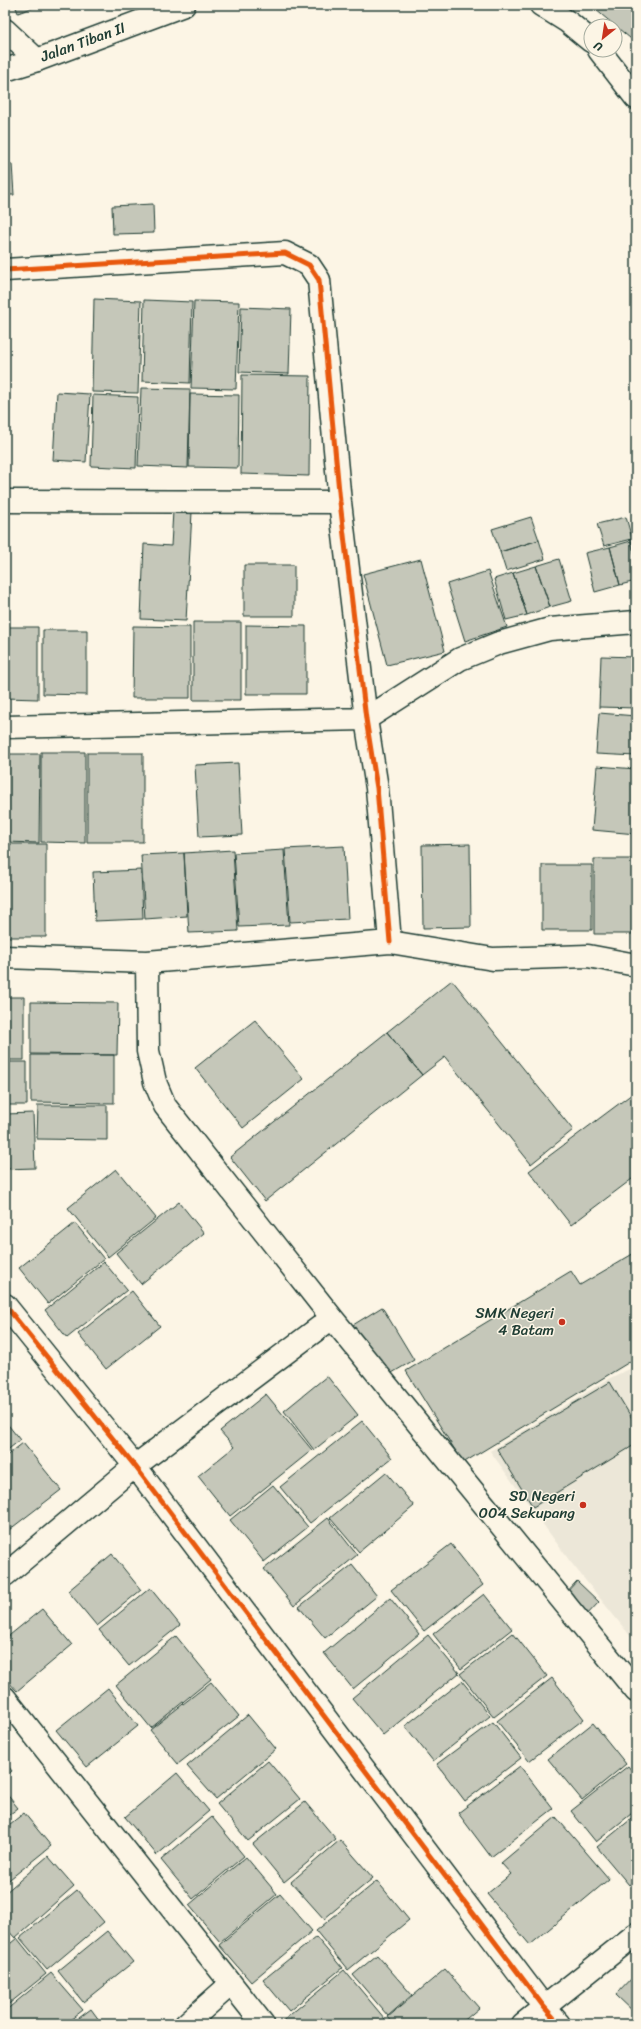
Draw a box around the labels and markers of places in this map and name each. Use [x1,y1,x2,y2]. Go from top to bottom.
place label: SMK Negeri 4 Batam [475,1300,555,1343]
marker: SMK Negeri 4 Batam [557,1317,567,1327]
place label: SD Negeri 004 Sekupang [478,1483,576,1526]
marker: SD Negeri 004 Sekupang [578,1500,588,1510]

